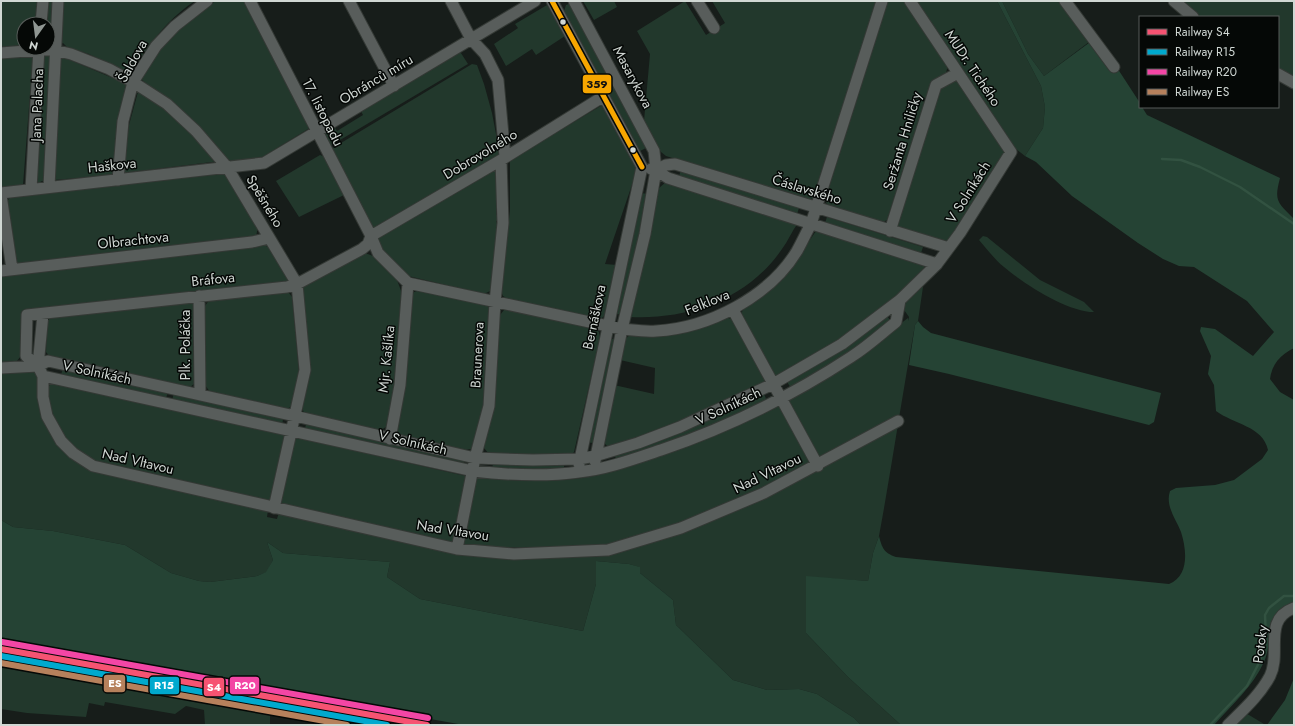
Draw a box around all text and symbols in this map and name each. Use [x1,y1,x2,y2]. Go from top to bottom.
north arrow [16,16,56,56]
legend [1139,16,1279,108]
unlabelled marker [558,17,568,27]
text: Railway S4 [1175,23,1230,41]
street label: MUDr. Tichého [940,26,1006,111]
street label: Šaldova [112,36,152,86]
text: N [27,37,40,55]
street label: Masarykova [608,42,658,112]
text: Railway R15 [1175,43,1235,61]
street label: Obránců míru [335,49,417,109]
text: Railway R20 [1175,63,1237,81]
street label: Jana Palacha [26,68,48,144]
street label: 17. listopadu [297,74,349,150]
line badge: 359 [582,74,612,94]
text: 359 [586,76,608,92]
text: Railway ES [1175,83,1230,101]
street label: Seržanta Hniličky [878,89,927,193]
street label: Dobrovolného [439,124,521,184]
unlabelled marker [628,145,638,155]
street label: Haškova [87,153,137,177]
street label: V Solníkách [941,157,995,227]
street label: Čáslavského [770,169,845,209]
street label: Spěšného [241,171,289,231]
street label: Olbrachtova [96,226,170,254]
street label: Bráfova [190,267,236,291]
street label: Bernáškova [577,283,611,351]
street label: Felklova [682,284,732,320]
street label: Plk. Poláčka [175,310,195,380]
street label: Braunerova [465,321,489,389]
street label: Mjr. Kašlíka [373,325,399,393]
street label: V Solníkách [61,355,133,389]
street label: V Solníkách [692,382,764,430]
street label: V Solníkách [377,424,449,460]
street label: Nad Vltavou [100,443,176,479]
street label: Nad Vltavou [730,448,804,498]
street label: Nad Vltavou [415,514,491,546]
street label: Potoky [1248,623,1272,664]
line badge: ES [103,674,126,693]
text: ES [108,675,122,691]
line badge: R15 [149,676,180,695]
line badge: R20 [229,676,260,695]
text: R15 [154,677,174,693]
line badge: S4 [203,677,225,697]
text: R20 [234,677,256,693]
text: S4 [207,679,222,695]

